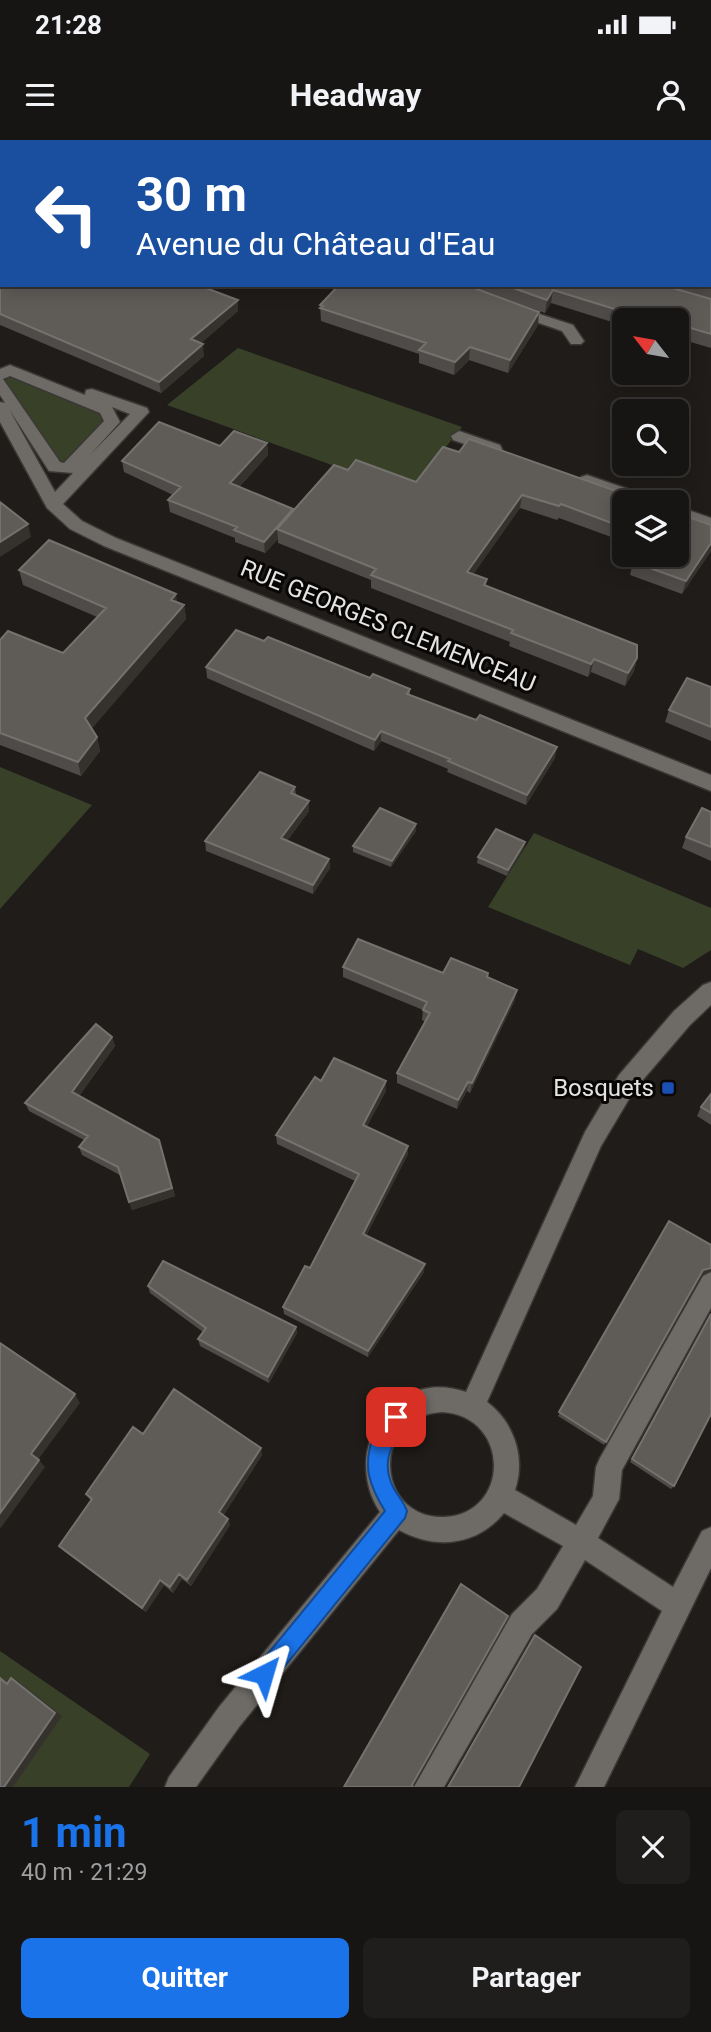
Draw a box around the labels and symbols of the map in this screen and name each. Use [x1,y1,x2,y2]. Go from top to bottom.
north arrow [612,308,690,385]
street label: RUE GEORGES CLEMENCEAU [236,554,540,698]
place label: Bosquets [553,1074,654,1102]
marker: Bosquets [660,1080,676,1096]
pin [366,1387,426,1447]
position arrow [227,1637,301,1711]

